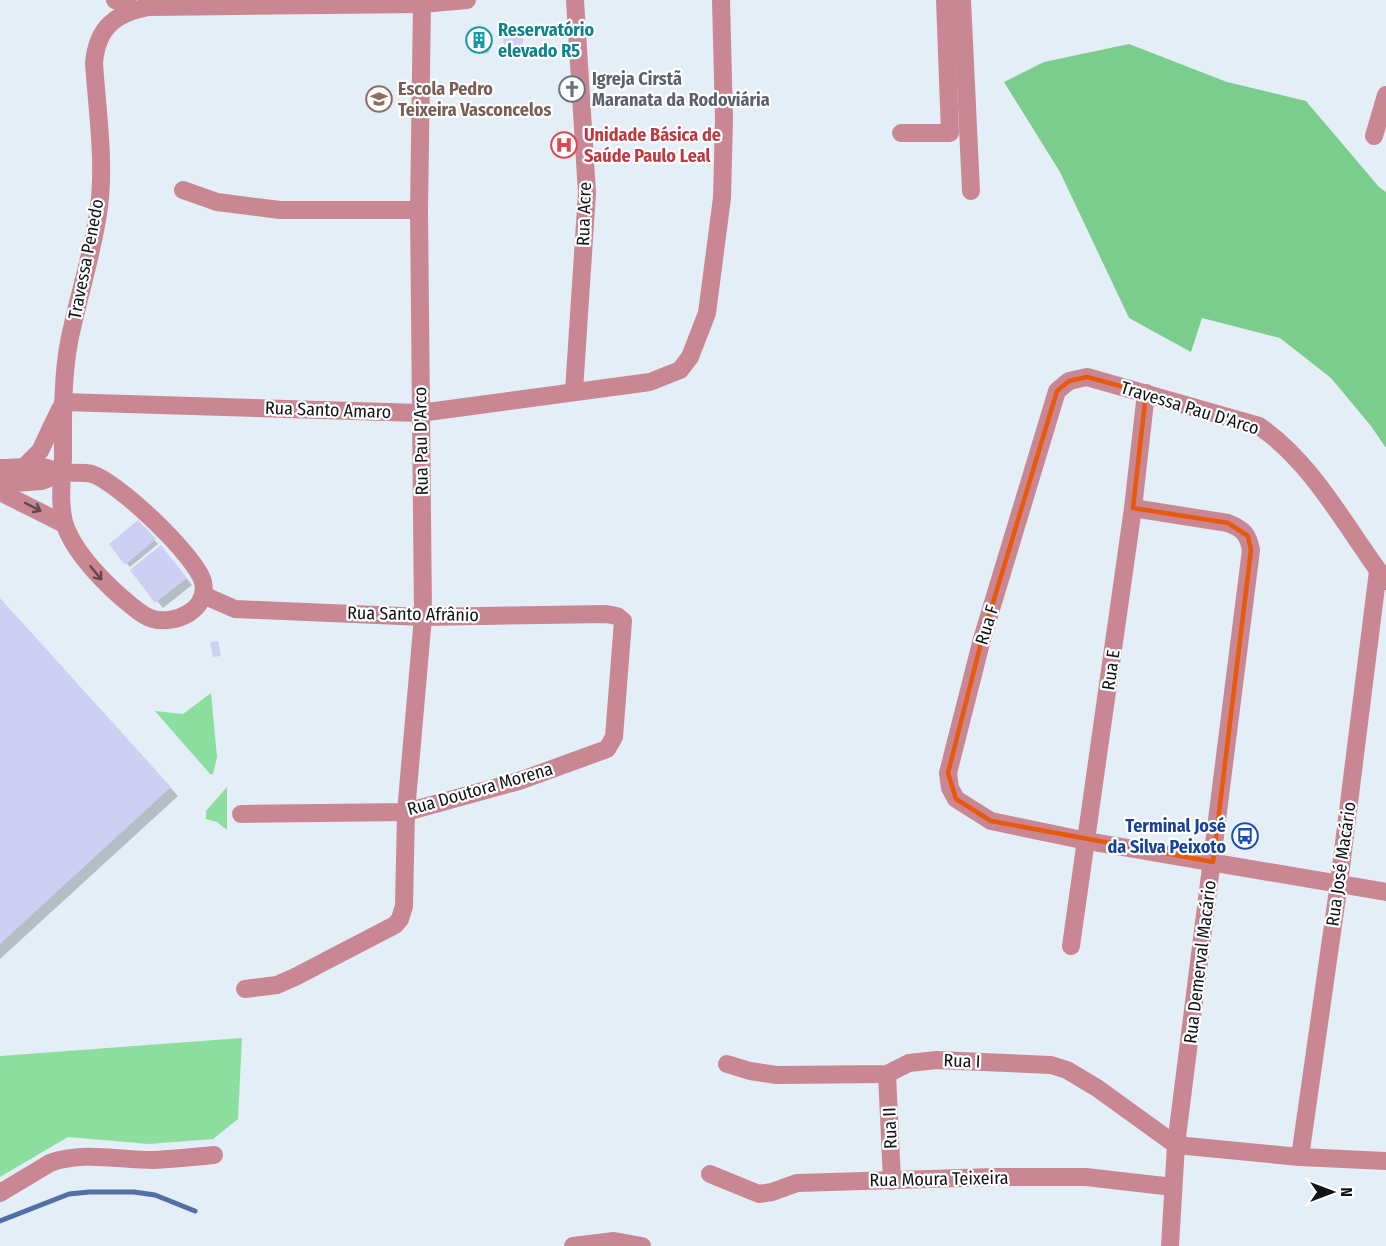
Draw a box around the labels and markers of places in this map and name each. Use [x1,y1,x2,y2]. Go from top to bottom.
place label: Reservatório elevado R5 [498,19,595,62]
building icon: Reservatório elevado R5 [464,25,494,55]
place label: Igreja Cirstã Maranata da Rodoviária [592,68,770,111]
church icon: Igreja Cirstã Maranata da Rodoviária [557,74,587,104]
place label: Escola Pedro Teixeira Vasconcelos [398,78,551,121]
school or university icon: Escola Pedro Teixeira Vasconcelos [364,84,394,114]
place label: Unidade Básica de Saúde Paulo Leal [584,124,721,167]
hospital icon: Unidade Básica de Saúde Paulo Leal [549,130,579,160]
place label: Terminal José da Silva Peixoto [1107,815,1226,858]
bus stop icon: Terminal José da Silva Peixoto [1230,821,1260,851]

